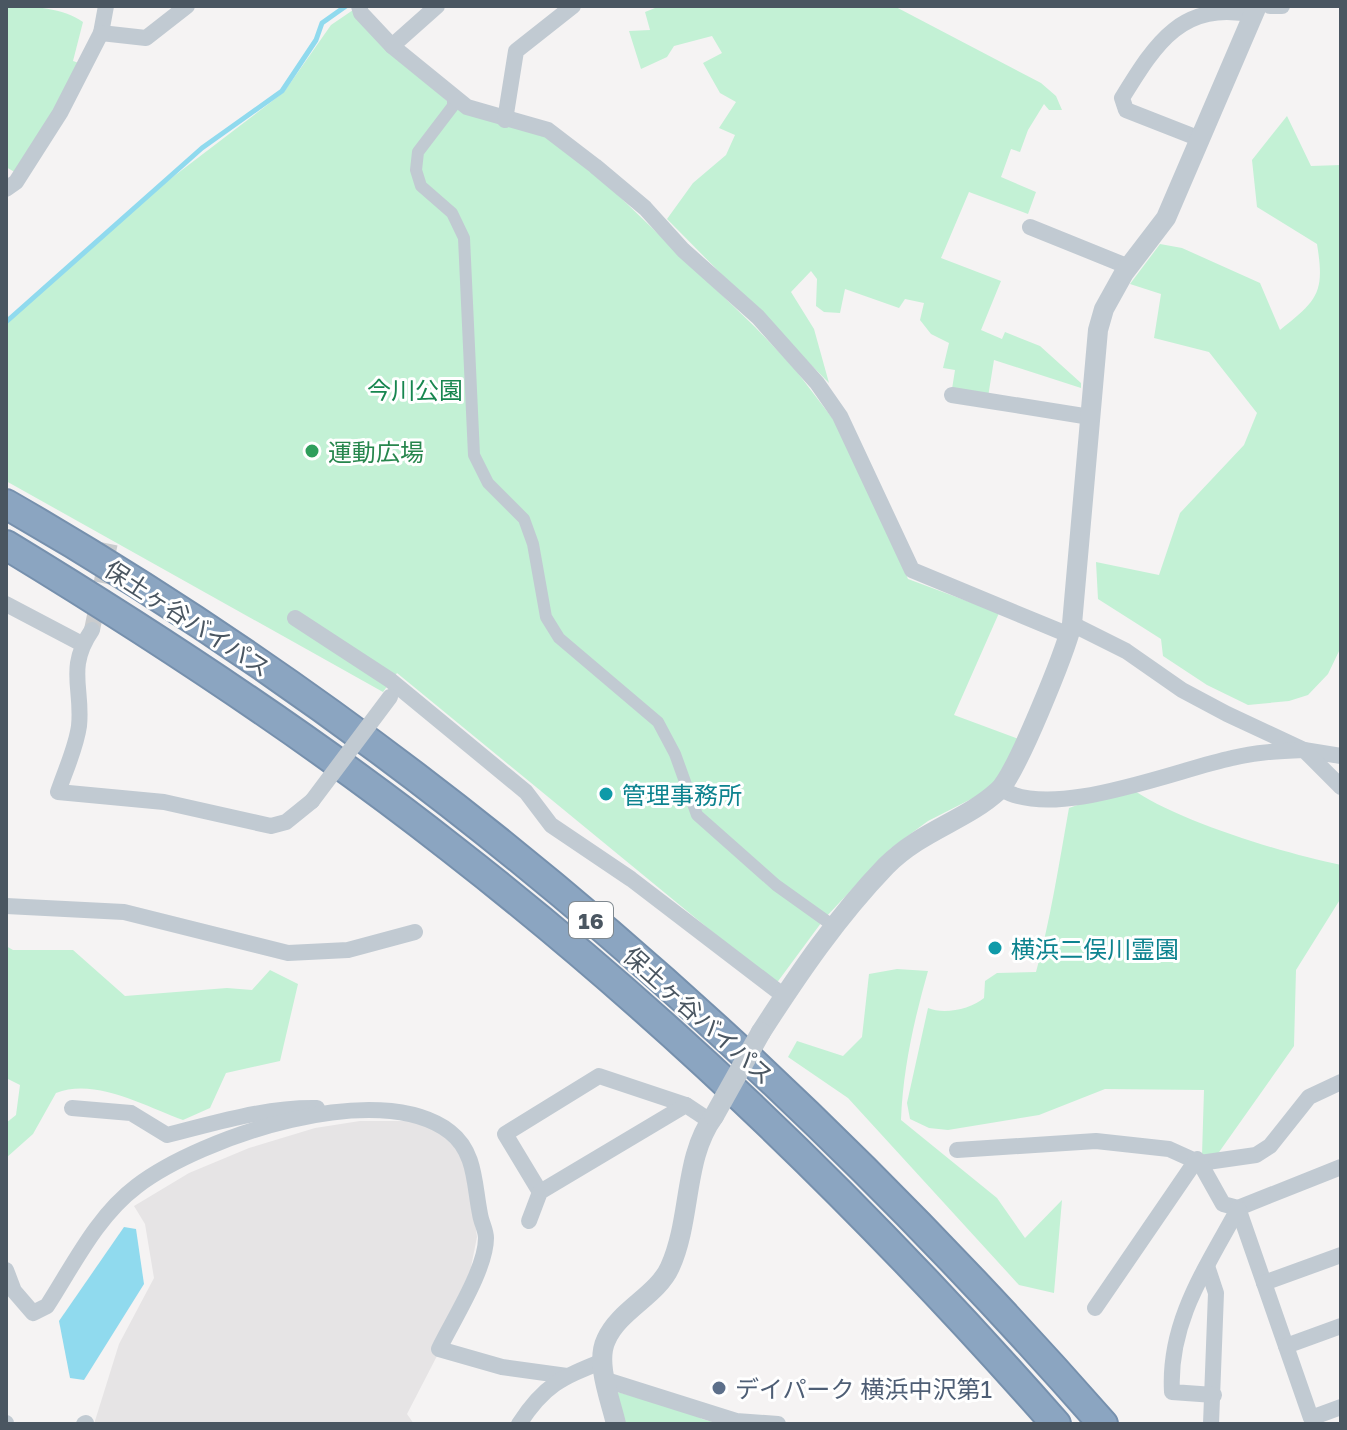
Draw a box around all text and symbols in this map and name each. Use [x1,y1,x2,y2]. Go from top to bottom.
park label: 今川公園 [367,375,463,404]
place label: 運動広場 [328,437,424,466]
marker: 運動広場 [303,442,321,460]
street label: 保土ヶ谷バイパス [100,554,276,682]
place label: 管理事務所 [622,780,742,809]
marker: 管理事務所 [597,785,615,803]
road number: 16 [569,902,613,938]
place label: 横浜二俣川霊園 [1011,934,1179,963]
marker: 横浜二俣川霊園 [986,939,1004,957]
street label: 保土ヶ谷バイパス [618,940,780,1090]
place label: デイパーク 横浜中沢第1 [735,1374,992,1403]
marker: デイパーク 横浜中沢第1 [710,1379,728,1397]

